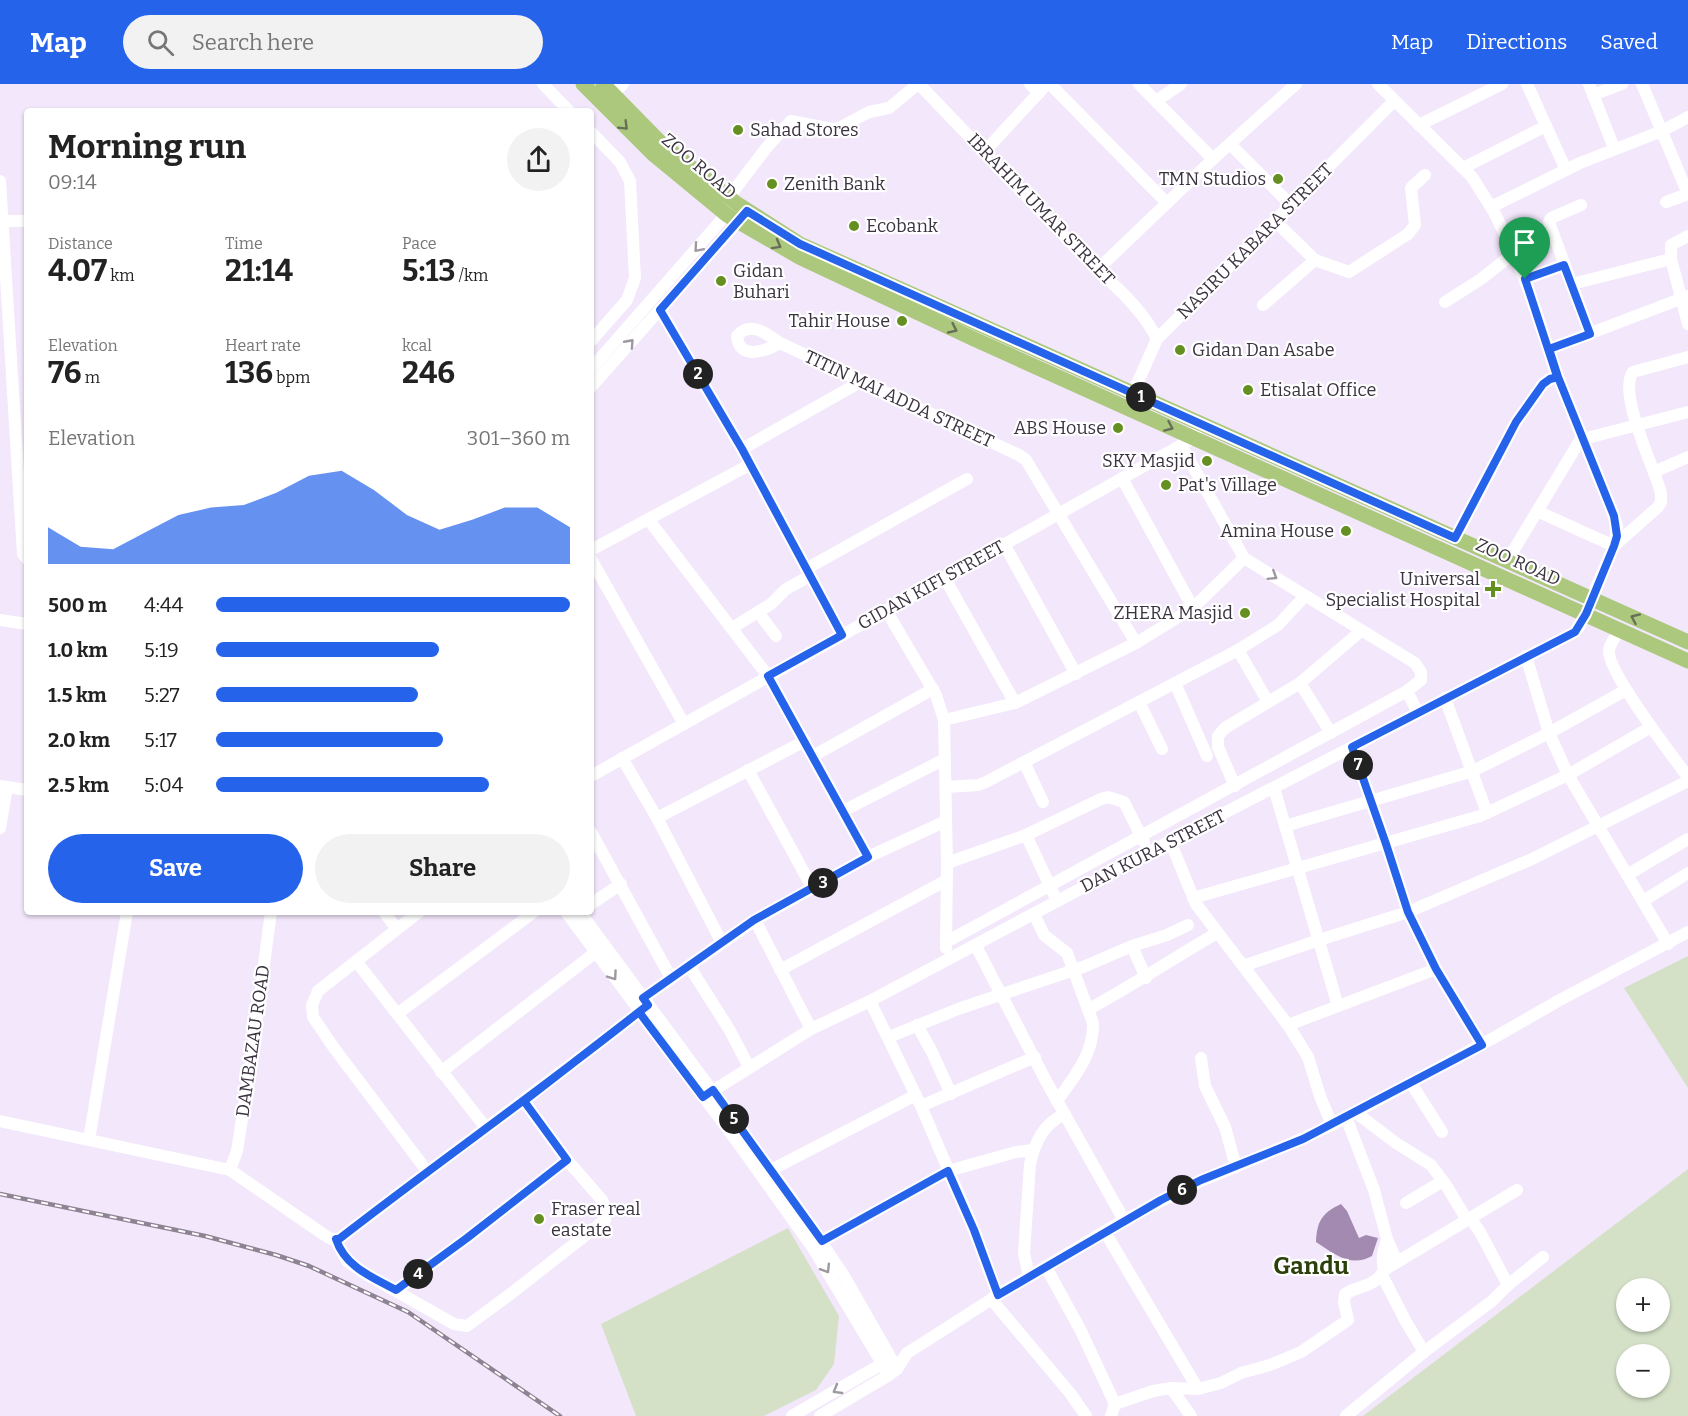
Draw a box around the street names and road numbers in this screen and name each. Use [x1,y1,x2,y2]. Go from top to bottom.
street label: ZOO ROAD [657,128,741,204]
street label: IBRAHIM UMAR STREET [963,129,1120,290]
street label: NASIRU KABARA STREET [1172,158,1338,324]
street label: TITIN MAI ADDA STREET [801,345,998,453]
street label: ZOO ROAD [1472,534,1564,590]
street label: GIDAN KIFI STREET [854,535,1009,635]
street label: DAN KURA STREET [1077,805,1230,897]
street label: DAMBAZAU ROAD [231,964,275,1118]

